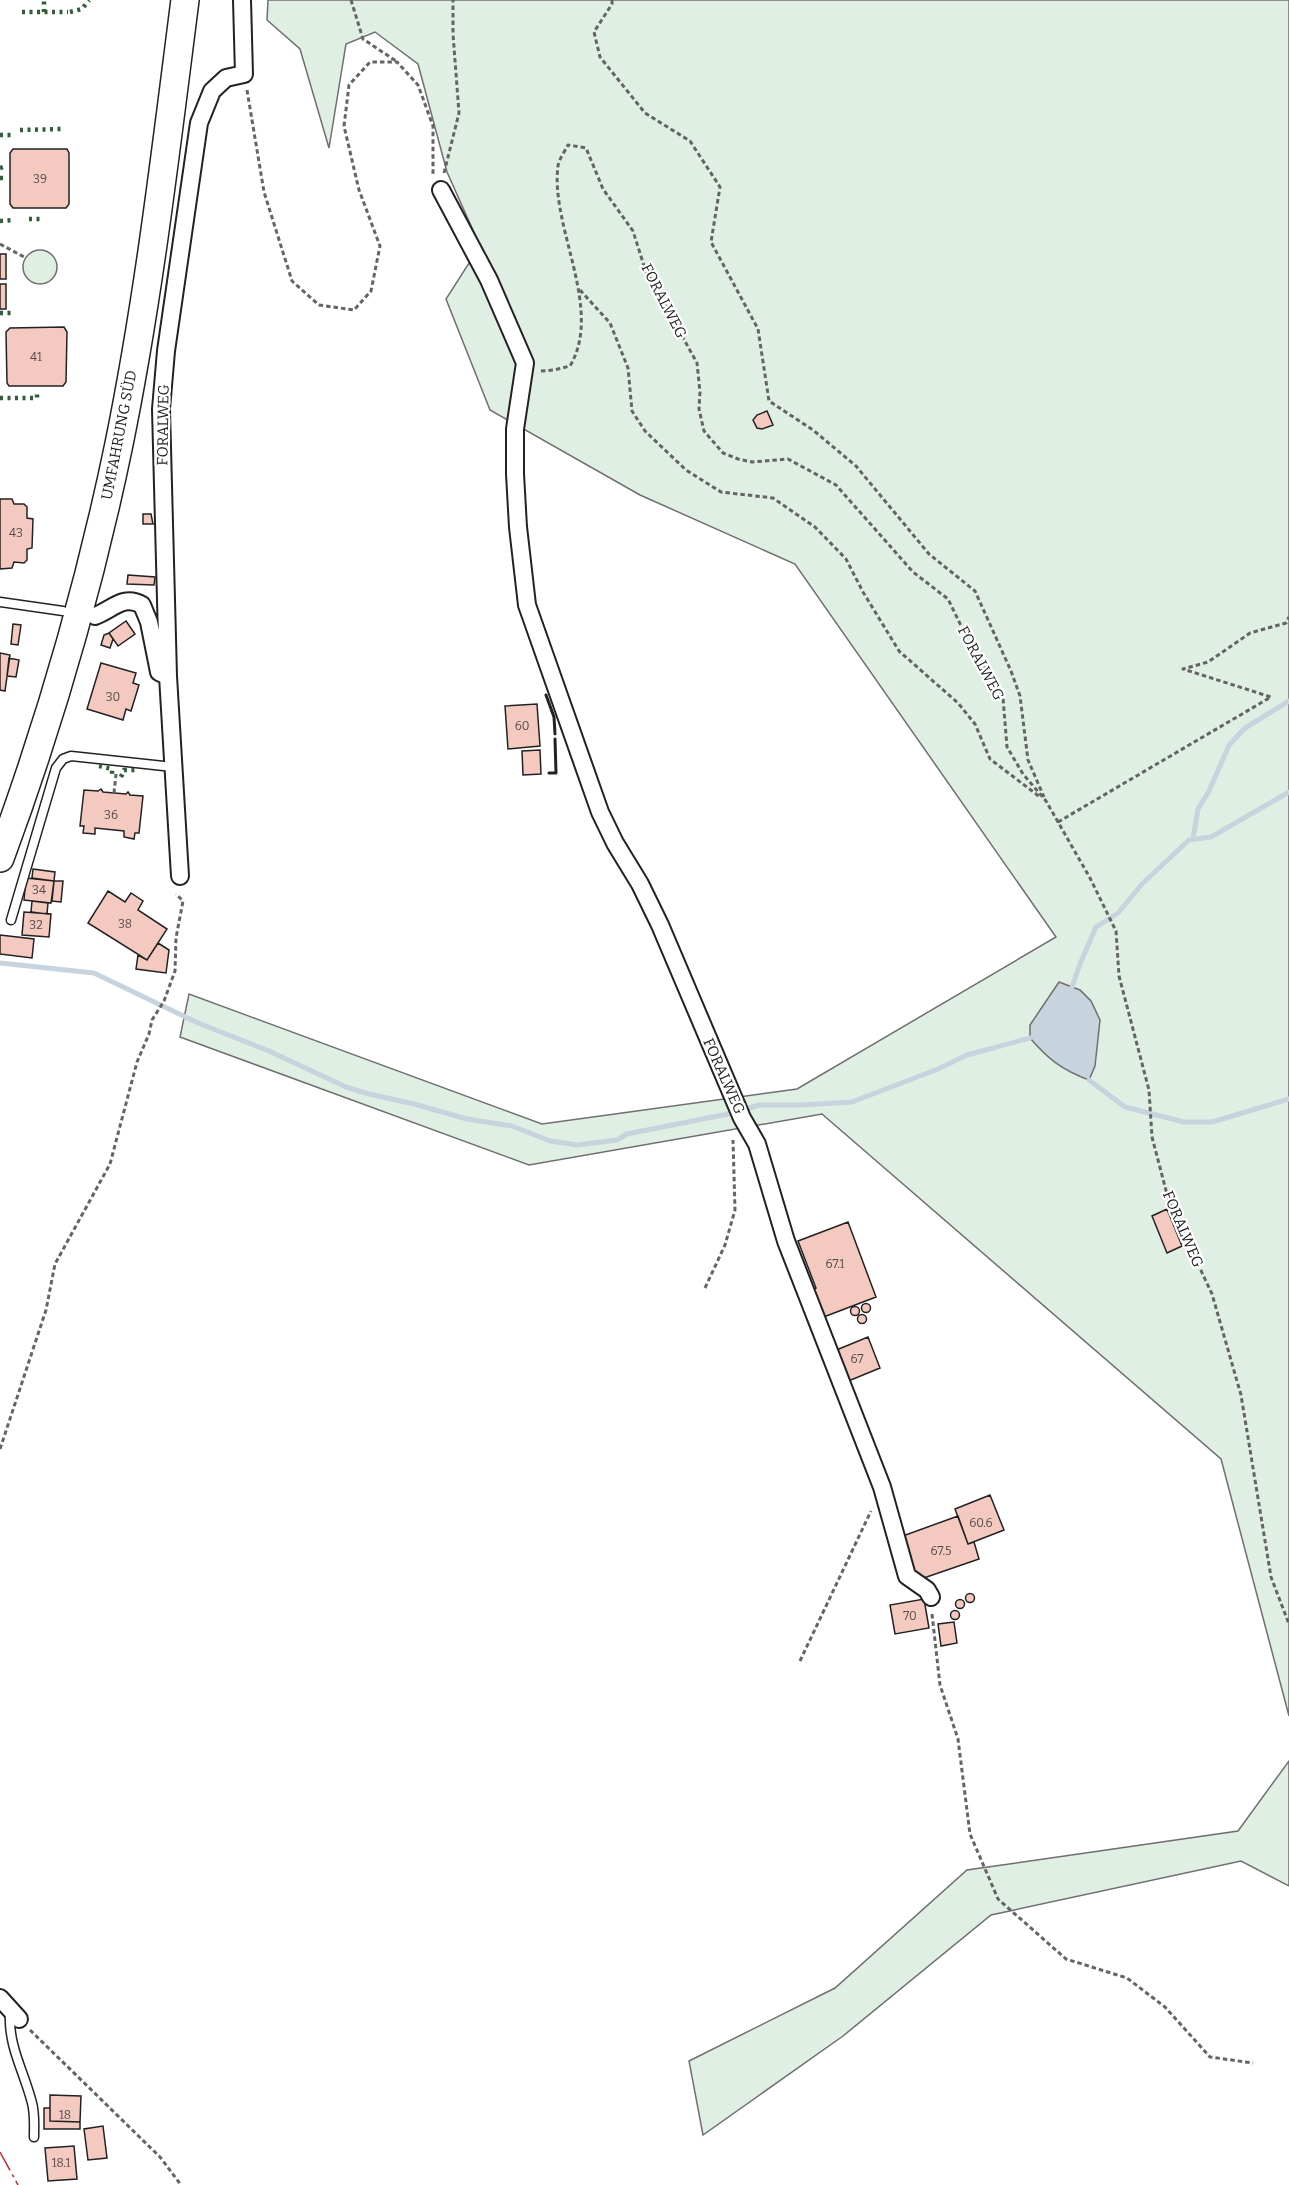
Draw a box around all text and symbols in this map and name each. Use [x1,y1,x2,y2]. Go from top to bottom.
house number: 39 [33,172,47,186]
street label: FORALWEG [638,261,690,341]
house number: 41 [30,350,42,364]
street label: UMFAHRUNG SÜD [98,369,140,501]
street label: FORALWEG [153,384,173,466]
house number: 43 [9,526,23,540]
street label: FORALWEG [954,623,1008,703]
house number: 30 [106,690,120,704]
house number: 60 [515,719,529,733]
house number: 36 [104,808,118,822]
house number: 34 [32,883,46,897]
house number: 38 [118,917,132,931]
house number: 32 [29,918,43,932]
street label: FORALWEG [699,1035,749,1117]
street label: FORALWEG [1159,1188,1207,1270]
house number: 67.1 [826,1257,845,1271]
house number: 67 [851,1352,863,1366]
house number: 60.6 [969,1516,993,1530]
house number: 67.5 [931,1544,951,1558]
house number: 70 [903,1609,917,1623]
house number: 18 [59,2108,71,2122]
house number: 18.1 [52,2156,70,2170]

